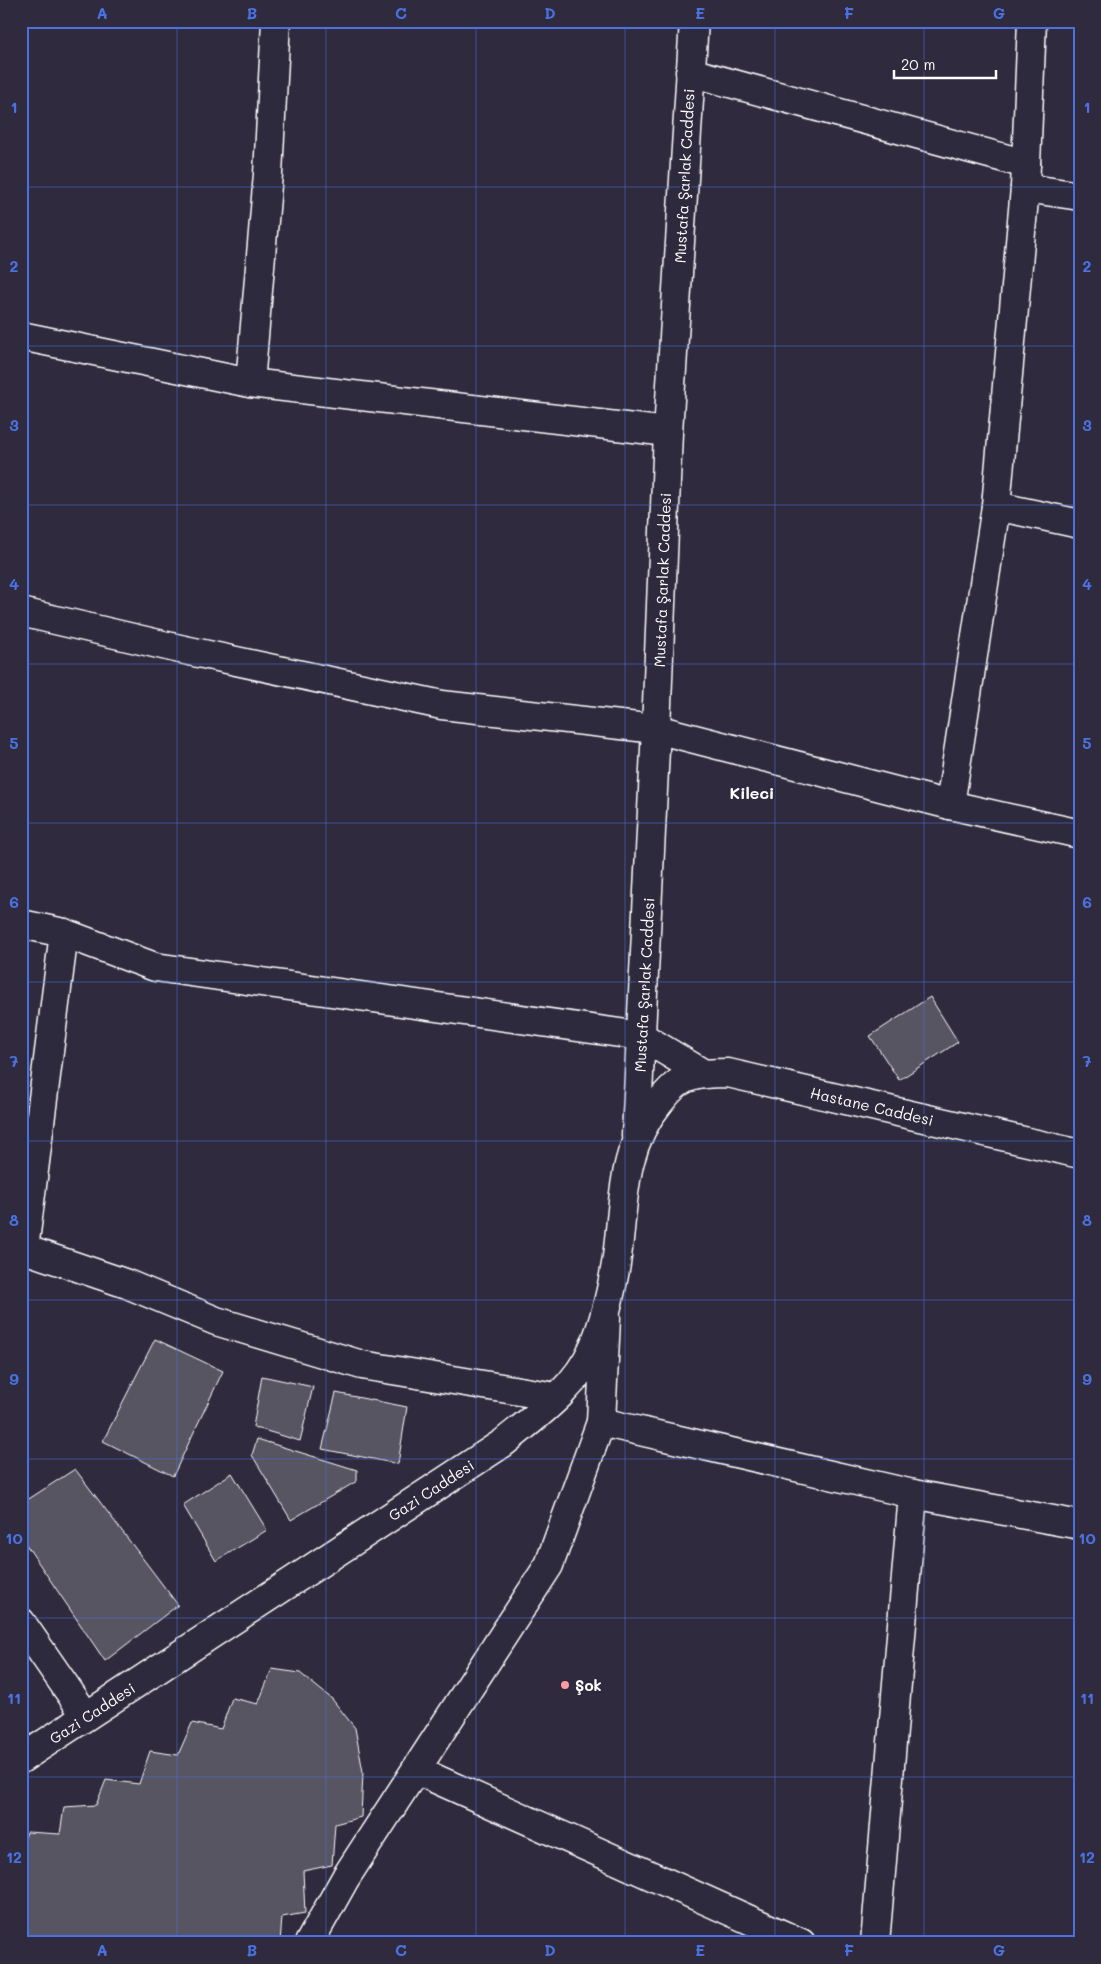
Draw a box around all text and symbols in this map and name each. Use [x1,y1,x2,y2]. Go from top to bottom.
text: A [96,2,108,23]
text: B [247,2,257,23]
text: C [395,2,407,23]
text: D [544,2,556,23]
text: E [695,2,705,23]
text: F [844,2,854,23]
text: G [993,2,1005,23]
scale bar [894,48,996,80]
text: 20 m [901,54,935,74]
street label: Mustafa Şarlak Caddesi [669,88,699,264]
text: 1 [10,96,18,117]
text: 1 [1083,96,1091,117]
text: 2 [10,255,19,276]
text: 2 [1083,255,1092,276]
text: 3 [9,414,19,435]
text: 3 [1082,414,1092,435]
street label: Mustafa Şarlak Caddesi [649,492,675,668]
text: 4 [9,573,19,594]
text: 4 [1082,573,1092,594]
text: 5 [9,732,19,753]
text: 5 [1082,732,1092,753]
district label: Kileci [730,782,774,803]
text: 6 [9,891,19,912]
text: 6 [1082,891,1092,912]
street label: Mustafa Şarlak Caddesi [629,897,659,1073]
text: 7 [10,1050,19,1071]
text: 7 [1083,1050,1092,1071]
street label: Hastane Caddesi [808,1082,936,1130]
text: 8 [9,1209,19,1230]
text: 8 [1082,1209,1092,1230]
text: 9 [9,1368,19,1389]
text: 9 [1082,1368,1092,1389]
street label: Gazi Caddesi [384,1455,478,1525]
text: 10 [5,1527,23,1548]
text: 10 [1078,1527,1096,1548]
place label: Şok [575,1675,602,1695]
street label: Gazi Caddesi [45,1678,139,1748]
marker: Şok [559,1679,571,1691]
text: 11 [7,1687,21,1708]
text: 11 [1080,1687,1094,1708]
text: 12 [6,1846,22,1867]
text: 12 [1079,1846,1095,1867]
text: A [96,1939,108,1960]
text: B [247,1939,257,1960]
text: C [395,1939,407,1960]
text: D [544,1939,556,1960]
text: E [695,1939,705,1960]
text: F [844,1939,854,1960]
text: G [993,1939,1005,1960]

